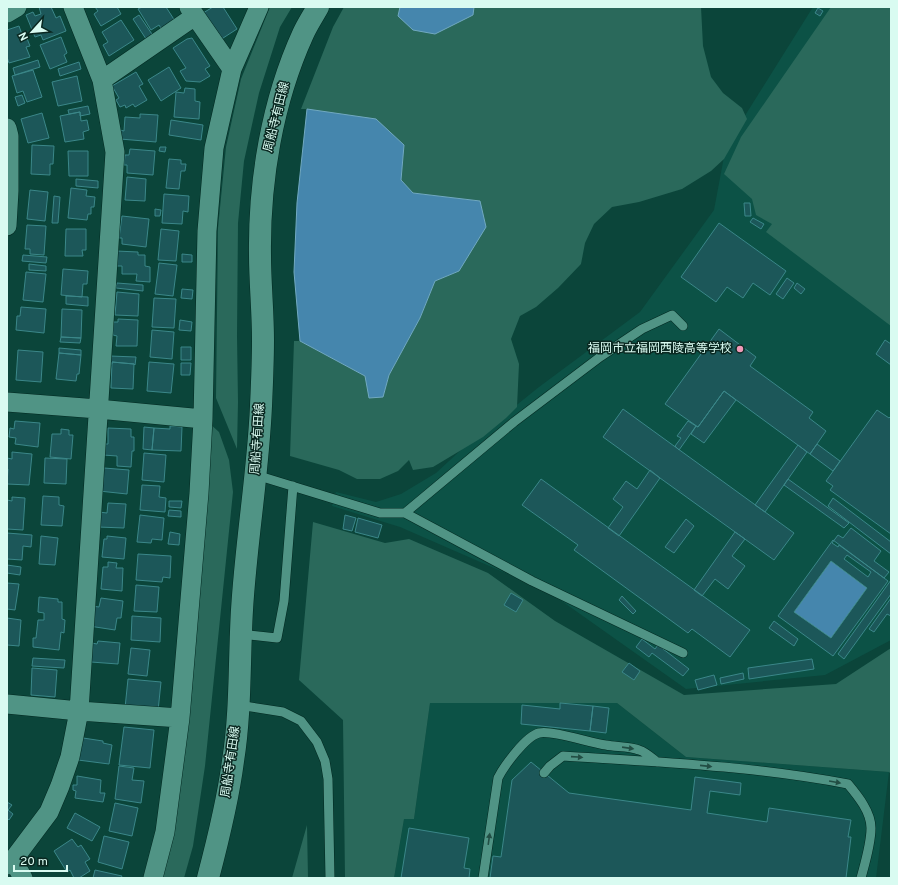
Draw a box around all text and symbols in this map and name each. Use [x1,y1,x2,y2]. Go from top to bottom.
north arrow [12,12,52,52]
text: N [16,29,32,43]
street label: 周船寺有田線 [261,80,293,154]
place label: 福岡市立福岡西陵高等学校 [588,341,732,357]
marker: 福岡市立福岡西陵高等学校 [735,344,745,354]
street label: 周船寺有田線 [248,403,268,475]
street label: 周船寺有田線 [218,725,244,799]
one-way arrow [622,745,634,751]
one-way arrow [571,753,583,760]
one-way arrow [700,762,712,769]
one-way arrow [829,779,841,785]
one-way arrow [486,833,492,845]
scale bar [14,847,67,873]
text: 20 m [20,854,48,870]

